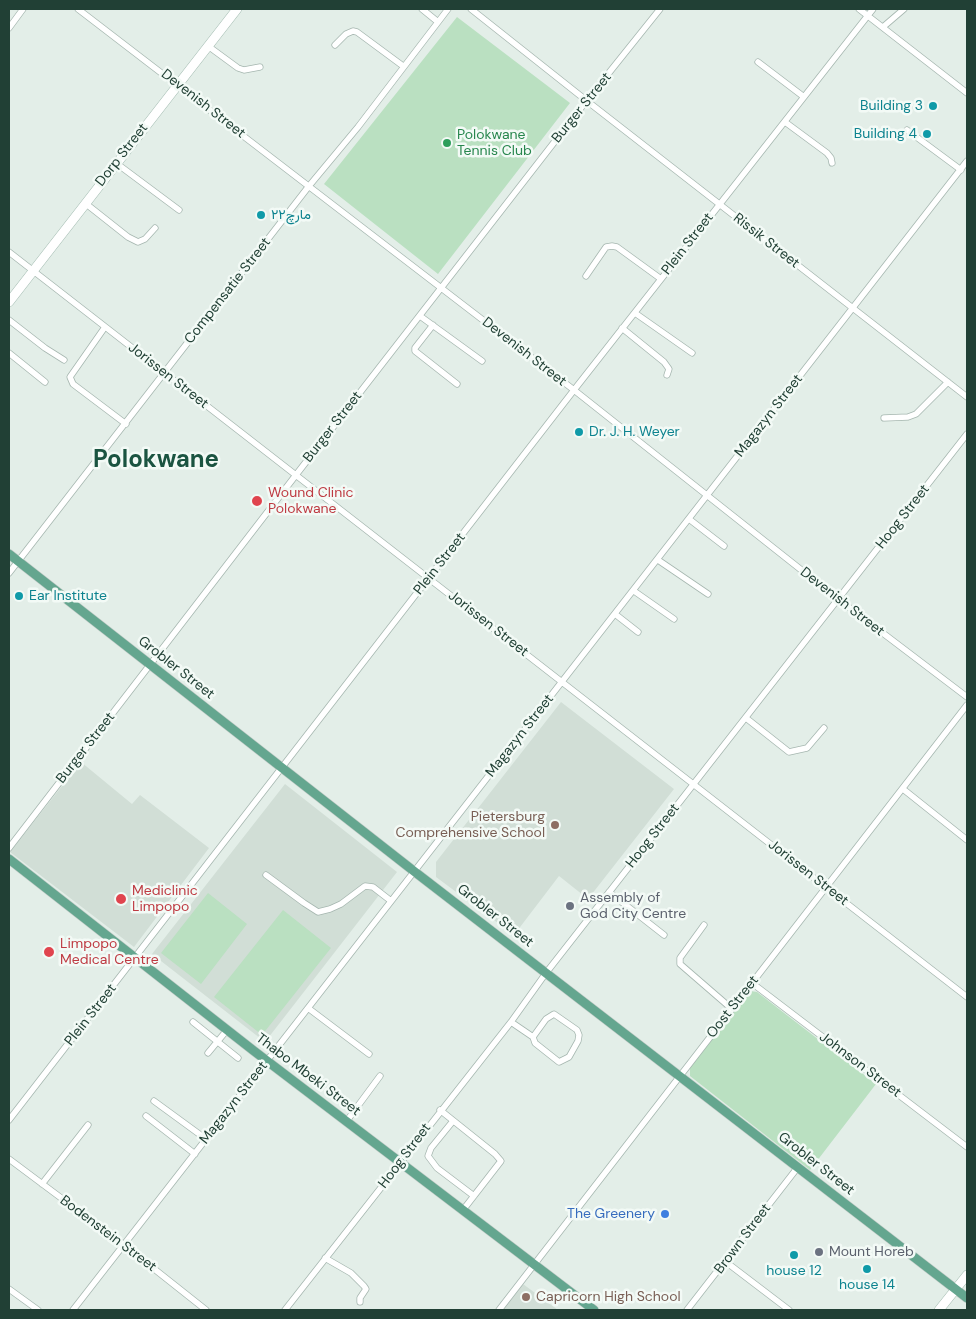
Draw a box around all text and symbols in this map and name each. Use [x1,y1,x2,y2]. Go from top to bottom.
street label: Devenish Street [158,66,248,142]
street label: Burger Street [549,69,615,147]
place label: Building 3 [860,98,923,114]
marker: Building 3 [927,100,939,112]
street label: Dorp Street [92,120,152,190]
place label: Building 4 [854,126,917,142]
place label: Polokwane Tennis Club [457,127,532,160]
marker: Building 4 [921,128,933,140]
marker: Polokwane Tennis Club [441,137,453,149]
place label: ۲۲مارچ [271,207,311,223]
marker: ۲۲مارچ [255,209,267,221]
street label: Plein Street [659,210,717,278]
street label: Rissik Street [729,210,803,272]
street label: Compensatie Street [181,235,275,347]
street label: Devenish Street [479,314,569,390]
street label: Jorissen Street [124,339,212,413]
street label: Magazyn Street [731,371,807,461]
street label: Burger Street [300,388,366,466]
place label: Dr. J. H. Weyer [589,424,680,440]
marker: Dr. J. H. Weyer [573,426,585,438]
district label: Polokwane [93,447,219,475]
street label: Hoog Street [873,481,933,553]
place label: Wound Clinic Polokwane [268,485,354,518]
marker: Wound Clinic Polokwane [250,494,264,508]
street label: Plein Street [411,530,469,598]
street label: Devenish Street [797,564,887,640]
street label: Jorissen Street [444,587,532,661]
place label: Ear Institute [29,588,107,604]
marker: Ear Institute [13,590,25,602]
street label: Grobler Street [134,633,218,703]
street label: Magazyn Street [482,691,558,781]
street label: Burger Street [53,709,119,787]
street label: Hoog Street [623,800,683,872]
place label: Pietersburg Comprehensive School [396,809,545,842]
marker: Pietersburg Comprehensive School [549,819,561,831]
street label: Jorissen Street [764,836,852,910]
street label: Grobler Street [453,881,537,951]
place label: Mediclinic Limpopo [132,883,198,916]
place label: Assembly of God City Centre [580,890,686,922]
marker: Mediclinic Limpopo [114,892,128,906]
marker: Assembly of God City Centre [564,900,576,912]
place label: Limpopo Medical Centre [60,936,159,969]
marker: Limpopo Medical Centre [42,945,56,959]
street label: Oost Street [703,972,763,1042]
street label: Plein Street [62,981,120,1049]
street label: Johnson Street [816,1029,904,1101]
street label: Thabo Mbeki Street [252,1030,364,1120]
street label: Magazyn Street [196,1058,272,1148]
street label: Hoog Street [375,1120,435,1192]
street label: Grobler Street [774,1129,858,1199]
street label: Bodenstein Street [57,1192,159,1276]
street label: Brown Street [711,1201,775,1277]
place label: The Greenery [567,1206,655,1222]
marker: The Greenery [659,1208,671,1220]
place label: Mount Horeb [829,1244,914,1260]
marker: Mount Horeb [813,1246,825,1258]
marker: house 12 [788,1249,800,1261]
place label: house 12 [766,1263,822,1279]
marker: house 14 [861,1263,873,1275]
place label: house 14 [839,1277,895,1293]
place label: Capricorn High School [536,1289,681,1305]
marker: Capricorn High School [520,1291,532,1303]

